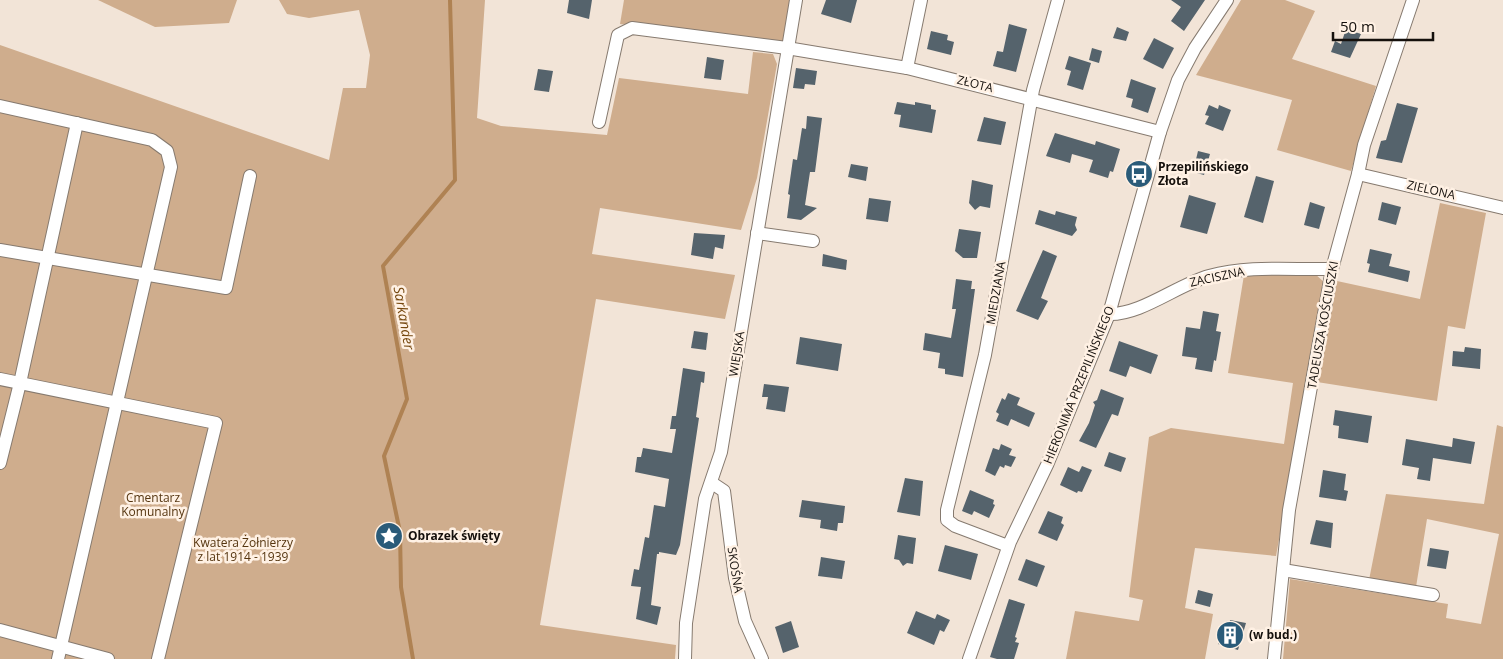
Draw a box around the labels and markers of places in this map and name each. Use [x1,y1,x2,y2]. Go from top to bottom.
place label: Przepilińskiego Złota [1158,158,1249,189]
bus stop icon: Przepilińskiego Złota [1124,159,1154,189]
place icon: Obrazek święty [374,521,404,551]
place label: Obrazek święty [408,527,501,544]
building icon: (w bud.) [1215,620,1245,650]
place label: (w bud.) [1249,626,1297,643]

